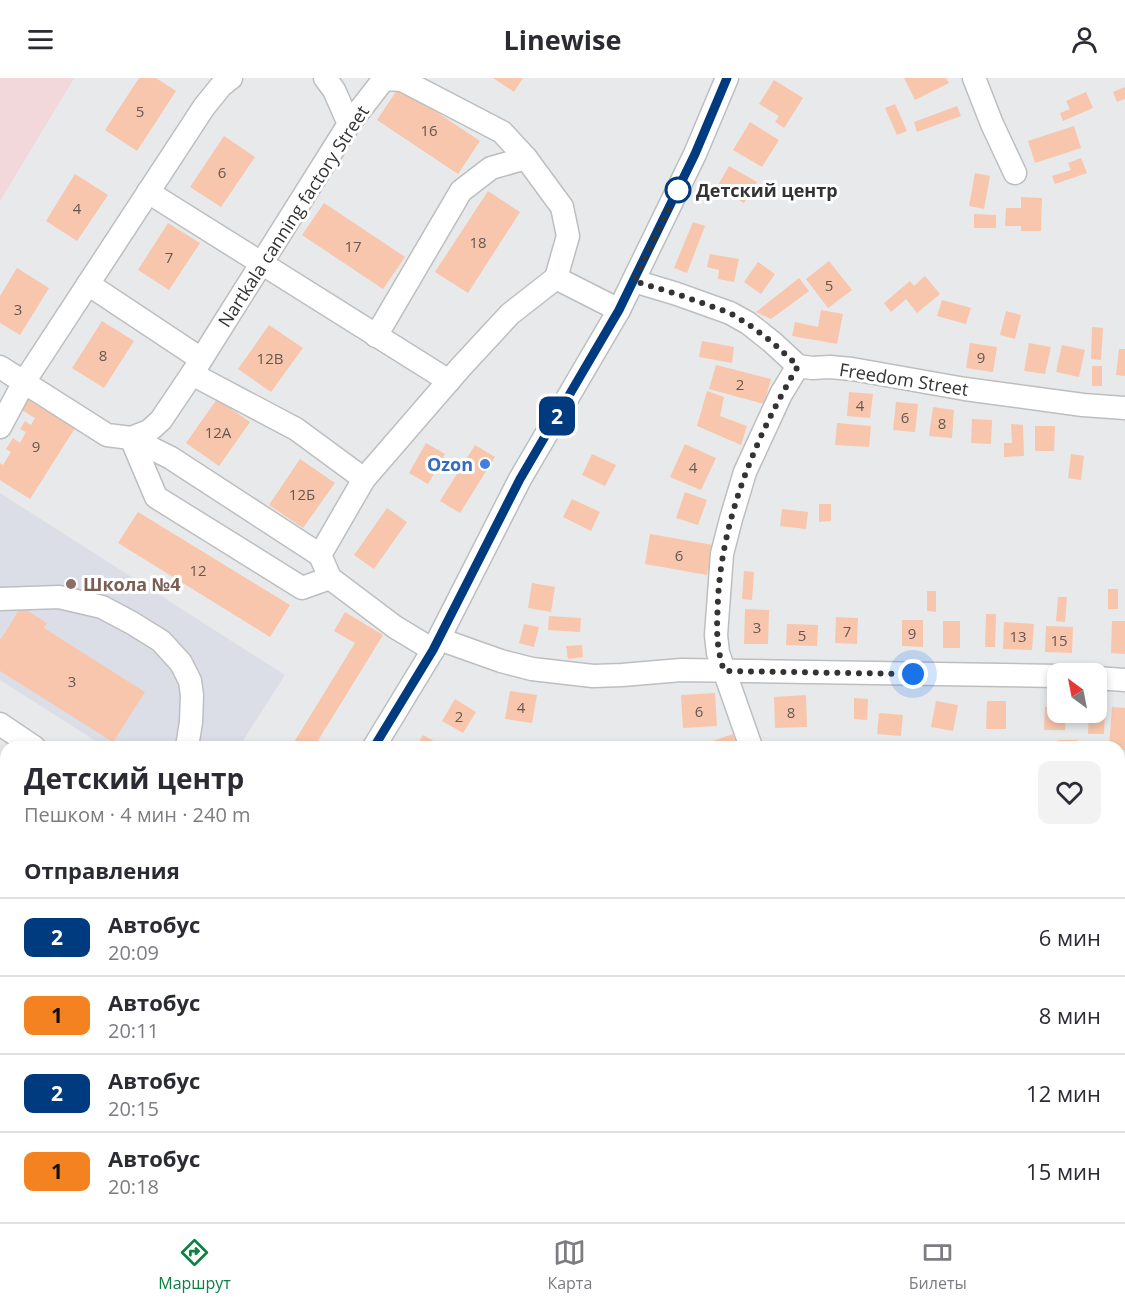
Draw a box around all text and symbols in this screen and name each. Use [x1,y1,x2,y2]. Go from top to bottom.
text: Linewise [504,21,621,58]
icon: menu [24,23,57,56]
icon: person [1068,23,1101,56]
street label: Nartkala canning factory Street [212,100,374,332]
house number: 5 [136,101,144,121]
house number: 16 [420,120,438,140]
house number: 6 [218,162,226,182]
marker: Детский центр [665,177,691,203]
place label: Детский центр [696,178,838,202]
house number: 4 [73,198,82,218]
house number: 18 [469,232,487,252]
house number: 17 [344,236,362,256]
house number: 7 [165,247,173,267]
house number: 5 [825,275,833,295]
house number: 3 [14,299,22,319]
house number: 8 [99,345,107,365]
house number: 9 [977,347,985,367]
house number: 12В [257,348,283,368]
street label: Freedom Street [838,357,970,401]
house number: 2 [736,374,744,394]
house number: 4 [856,395,865,415]
line badge: 2 [538,396,576,436]
text: 2 [551,402,563,430]
house number: 6 [901,407,909,427]
house number: 8 [938,413,946,433]
house number: 12А [205,422,232,442]
house number: 9 [32,436,40,456]
place label: Ozon [427,452,473,476]
marker: Ozon [478,457,492,471]
house number: 4 [689,457,698,477]
house number: 12Б [289,484,315,504]
house number: 6 [675,545,683,565]
house number: 12 [189,560,207,580]
place label: Школа №4 [83,572,181,596]
marker: Школа №4 [64,577,78,591]
house number: 3 [753,617,761,637]
house number: 7 [843,621,851,641]
house number: 9 [908,623,916,643]
house number: 5 [798,625,806,645]
house number: 13 [1009,626,1027,646]
house number: 15 [1050,630,1068,650]
your location [898,659,928,689]
north arrow [1047,663,1107,723]
map controls [1047,663,1107,723]
house number: 3 [68,671,76,691]
house number: 4 [517,697,526,717]
house number: 6 [695,701,703,721]
house number: 8 [787,702,795,722]
house number: 2 [455,706,463,726]
text: Детский центр [24,759,244,797]
button: heart [1038,761,1101,824]
text: Пешком · 4 мин · 240 m [24,801,251,828]
text: Отправления [24,855,180,885]
text: Автобус [108,909,200,939]
text: 6 мин [1039,922,1101,952]
text: 2 [51,923,63,951]
text: 20:09 [108,939,159,966]
text: Автобус [108,987,200,1017]
text: 8 мин [1039,1000,1101,1030]
text: 1 [51,1001,63,1029]
text: 20:11 [108,1017,159,1044]
text: Автобус [108,1065,200,1095]
text: 12 мин [1026,1078,1101,1108]
text: 2 [51,1079,63,1107]
text: 20:15 [108,1095,159,1122]
text: Автобус [108,1143,200,1173]
text: 15 мин [1026,1156,1101,1186]
text: 1 [51,1157,63,1185]
text: 20:18 [108,1173,159,1200]
tab: Маршрут [158,1236,231,1294]
tab: Карта [547,1236,592,1294]
tab: Билеты [909,1236,967,1294]

